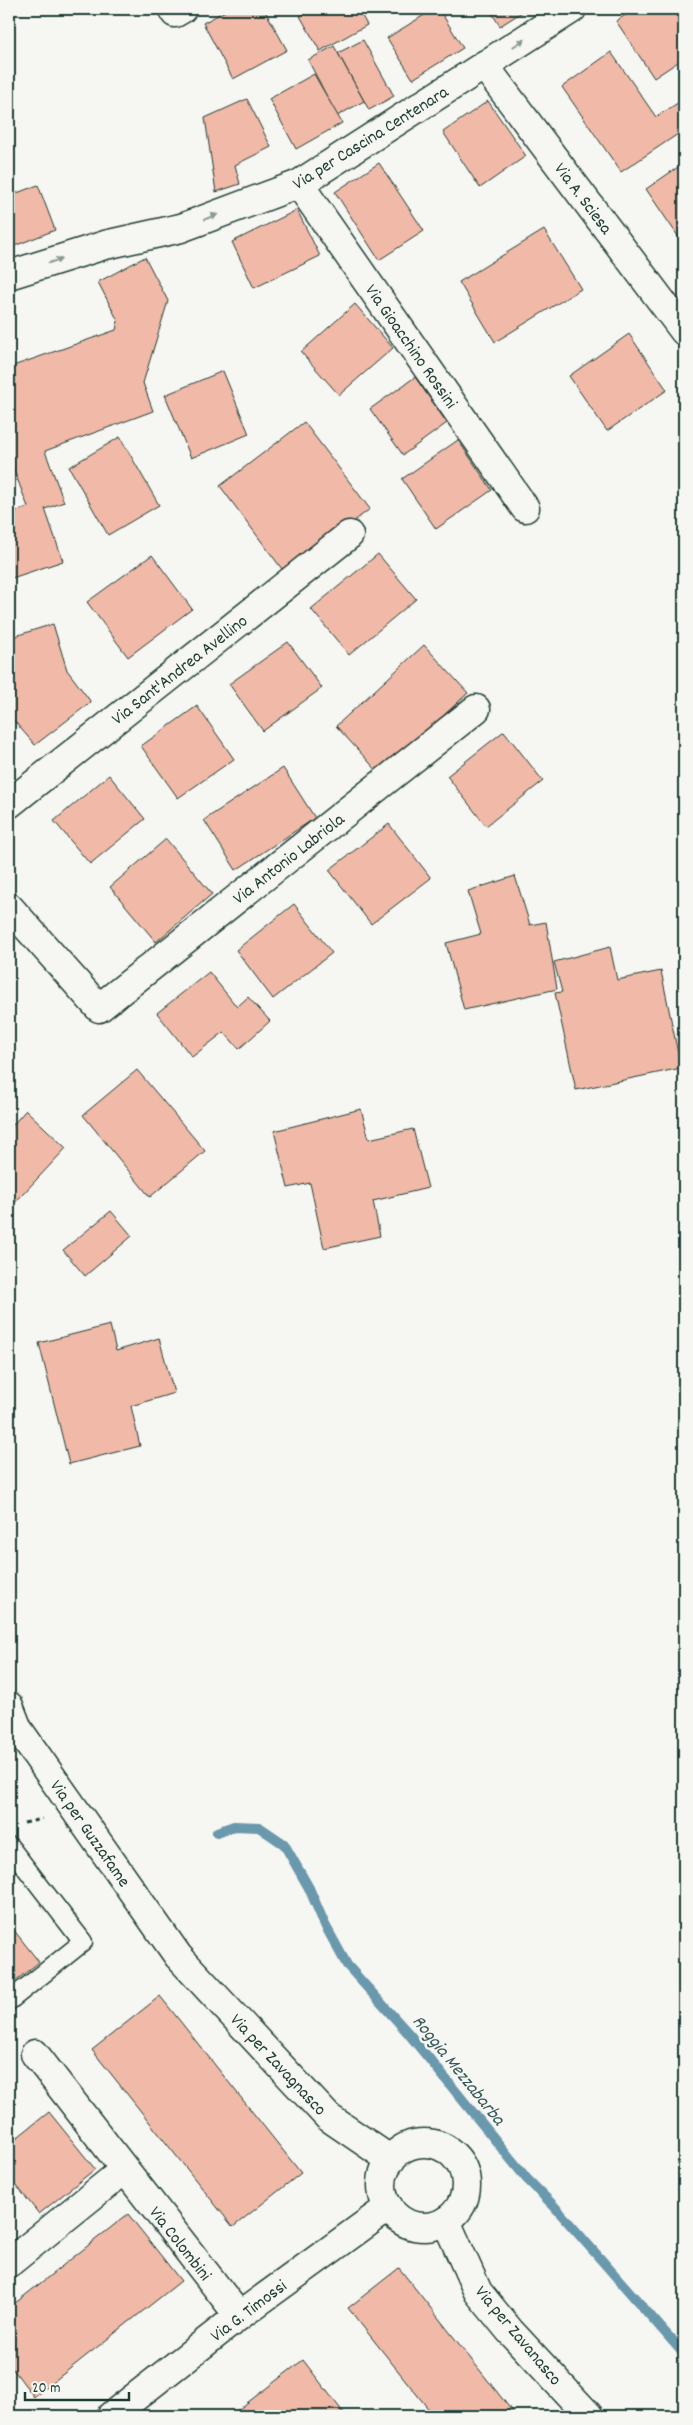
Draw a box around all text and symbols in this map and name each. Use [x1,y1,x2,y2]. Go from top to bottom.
one-way arrow [512,38,526,47]
street label: Via per Cascina Centenara [289,81,454,197]
street label: Via A. Sciesa [547,158,618,241]
one-way arrow [204,213,219,220]
one-way arrow [48,256,63,264]
street label: Via Gioacchino Rossini [358,280,462,415]
street label: Via Sant'Andrea Avellino [107,610,254,732]
street label: Via Antonio Labriola [229,808,351,911]
street label: Via per Guzzafame [43,1776,135,1893]
street label: Via per Zavagnasco [223,2009,331,2122]
water label: Roggia Mezzabarba [404,2010,511,2133]
street label: Via Colombini [142,2202,216,2287]
street label: Via G. Timossi [206,2275,293,2349]
street label: Via per Zavanasco [468,2281,566,2392]
scale bar [25,2370,129,2402]
text: 20 m [32,2378,60,2400]

